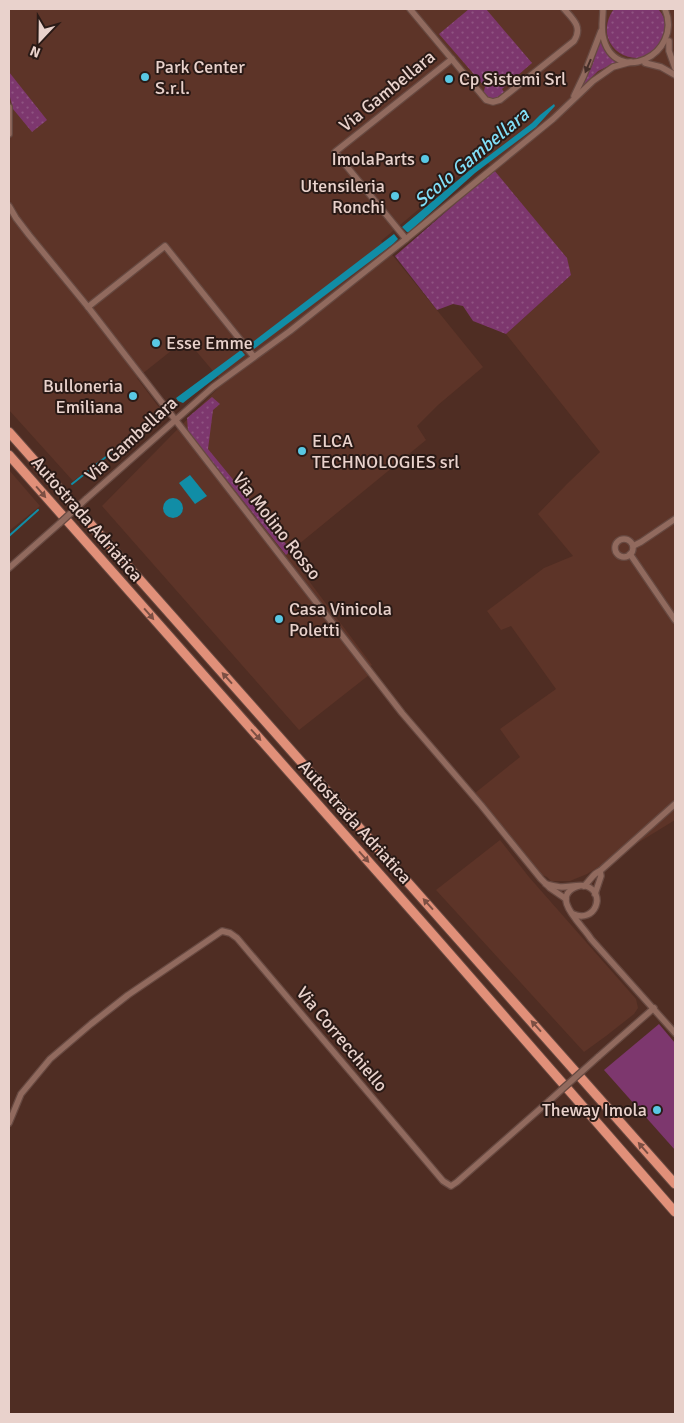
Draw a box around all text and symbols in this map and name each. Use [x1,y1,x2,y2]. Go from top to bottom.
north arrow [15,15,65,65]
text: N [28,42,43,61]
street label: Via Gambellara [335,46,439,136]
place label: Park Center S.r.l. [155,56,245,99]
one-way arrow [584,58,591,73]
place label: Cp Sistemi Srl [459,68,566,90]
marker: Park Center S.r.l. [139,71,151,83]
marker: Cp Sistemi Srl [443,73,455,85]
water label: Scolo Gambellara [409,102,535,213]
place label: ImolaParts [331,148,415,170]
marker: ImolaParts [419,153,431,165]
place label: Utensileria Ronchi [300,175,385,218]
marker: Utensileria Ronchi [389,190,401,202]
place label: Esse Emme [166,332,253,354]
marker: Esse Emme [150,337,162,349]
place label: Bulloneria Emiliana [43,375,123,418]
marker: Bulloneria Emiliana [127,390,139,402]
street label: Via Gambellara [80,392,182,486]
place label: ELCA TECHNOLOGIES srl [312,430,460,473]
marker: ELCA TECHNOLOGIES srl [296,445,308,457]
street label: Autostrada Adriatica [27,452,147,586]
street label: Via Molino Rosso [228,468,326,584]
one-way arrow [35,485,47,497]
place label: Casa Vinicola Poletti [289,598,392,641]
one-way arrow [143,607,154,620]
marker: Casa Vinicola Poletti [273,613,285,625]
one-way arrow [221,672,233,684]
one-way arrow [250,729,262,741]
street label: Autostrada Adriatica [294,756,416,888]
one-way arrow [359,850,370,863]
one-way arrow [422,899,434,911]
street label: Via Correcchiello [292,982,392,1096]
one-way arrow [530,1019,541,1032]
place label: Theway Imola [542,1099,647,1121]
marker: Theway Imola [651,1104,663,1116]
one-way arrow [637,1142,649,1154]

